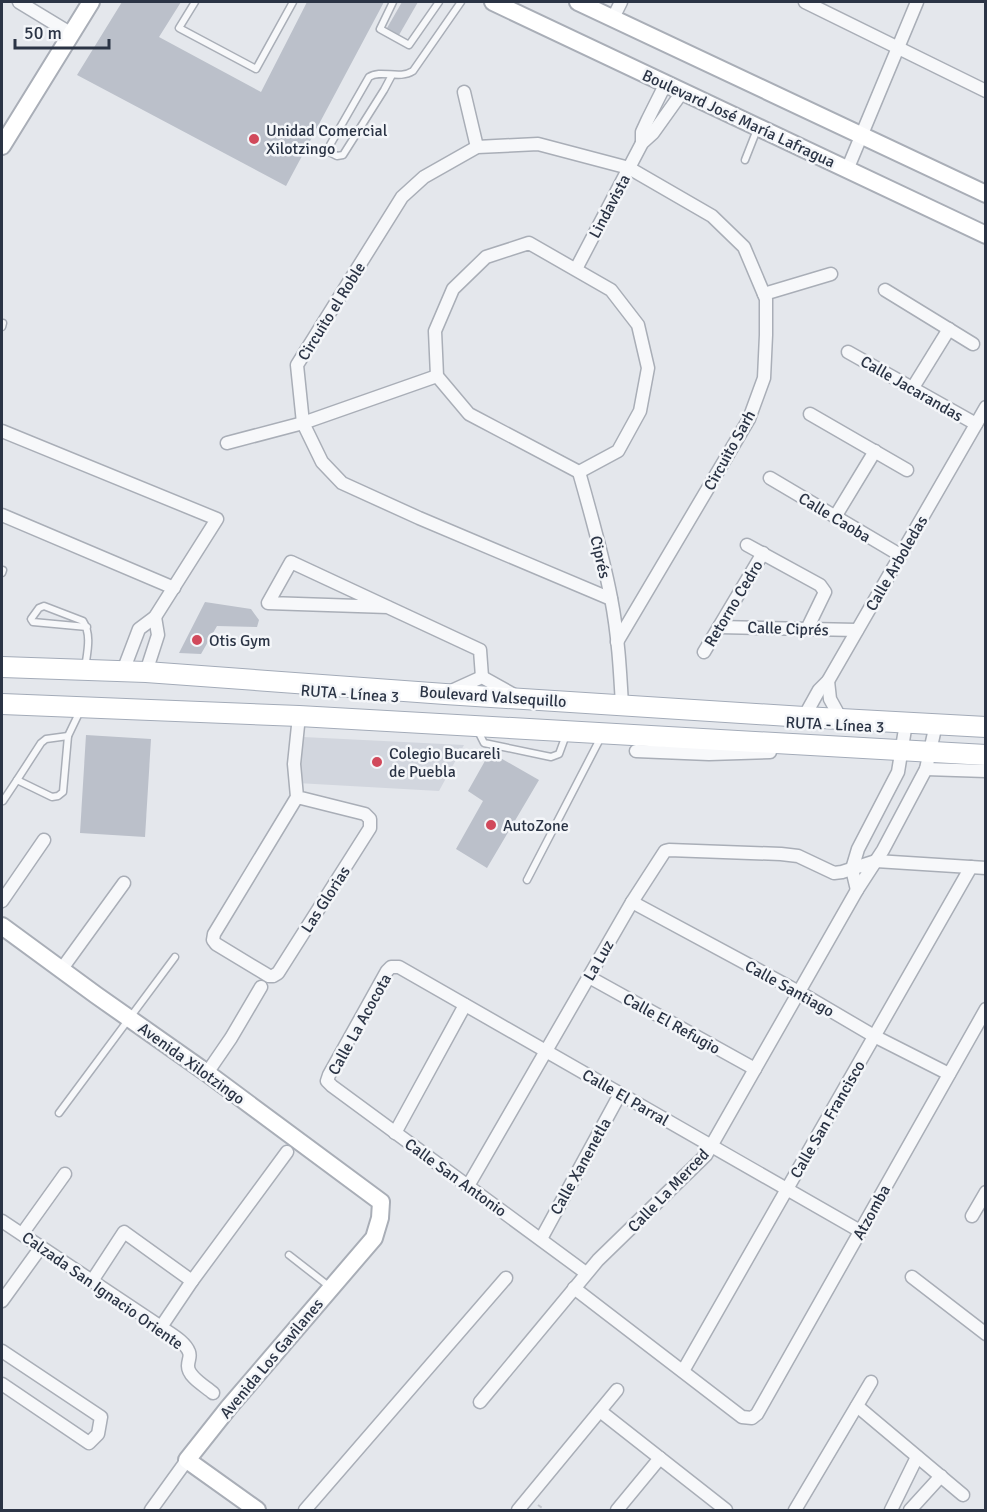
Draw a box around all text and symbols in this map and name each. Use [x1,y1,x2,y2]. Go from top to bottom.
scale bar [15,12,110,50]
text: 50 m [24,22,62,44]
street label: Boulevard José María Lafragua [639,65,838,172]
place label: Unidad Comercial Xilotzingo [266,121,388,159]
marker: Unidad Comercial Xilotzingo [247,132,261,146]
street label: Lindavista [585,171,635,242]
street label: Circuito el Roble [294,259,370,364]
street label: Calle Jacarandas [857,351,966,426]
street label: Circuito Sarh [700,407,760,494]
street label: Calle Caoba [795,488,874,547]
street label: Calle Arboledas [861,512,932,615]
street label: Ciprés [585,534,615,580]
street label: Retorno Cedro [700,557,768,650]
street label: Calle Ciprés [747,618,829,640]
place label: Otis Gym [209,631,271,651]
marker: Otis Gym [190,633,204,647]
street label: RUTA - Línea 3 [300,681,400,707]
street label: Boulevard Valsequillo [419,682,567,712]
street label: RUTA - Línea 3 [785,712,885,738]
place label: Colegio Bucareli de Puebla [389,744,501,782]
marker: Colegio Bucareli de Puebla [370,755,384,769]
place label: AutoZone [503,816,569,836]
marker: AutoZone [484,818,498,832]
street label: Las Glorias [297,862,355,937]
street label: La Luz [579,937,618,984]
street label: Calle Santiago [741,956,838,1022]
street label: Calle La Acocota [324,970,396,1079]
street label: Calle El Refugio [619,989,724,1059]
street label: Avenida Xilotzingo [134,1018,249,1109]
street label: Calle San Francisco [786,1057,870,1182]
street label: Calle El Parral [579,1065,673,1131]
street label: Calle Xanenetla [546,1115,616,1218]
street label: Calle San Antonio [401,1134,510,1222]
street label: Calle La Merced [624,1145,714,1237]
street label: Atzomba [849,1181,895,1244]
street label: Calzada San Ignacio Oriente [18,1228,187,1354]
street label: Avenida Los Gavilanes [216,1294,328,1423]

